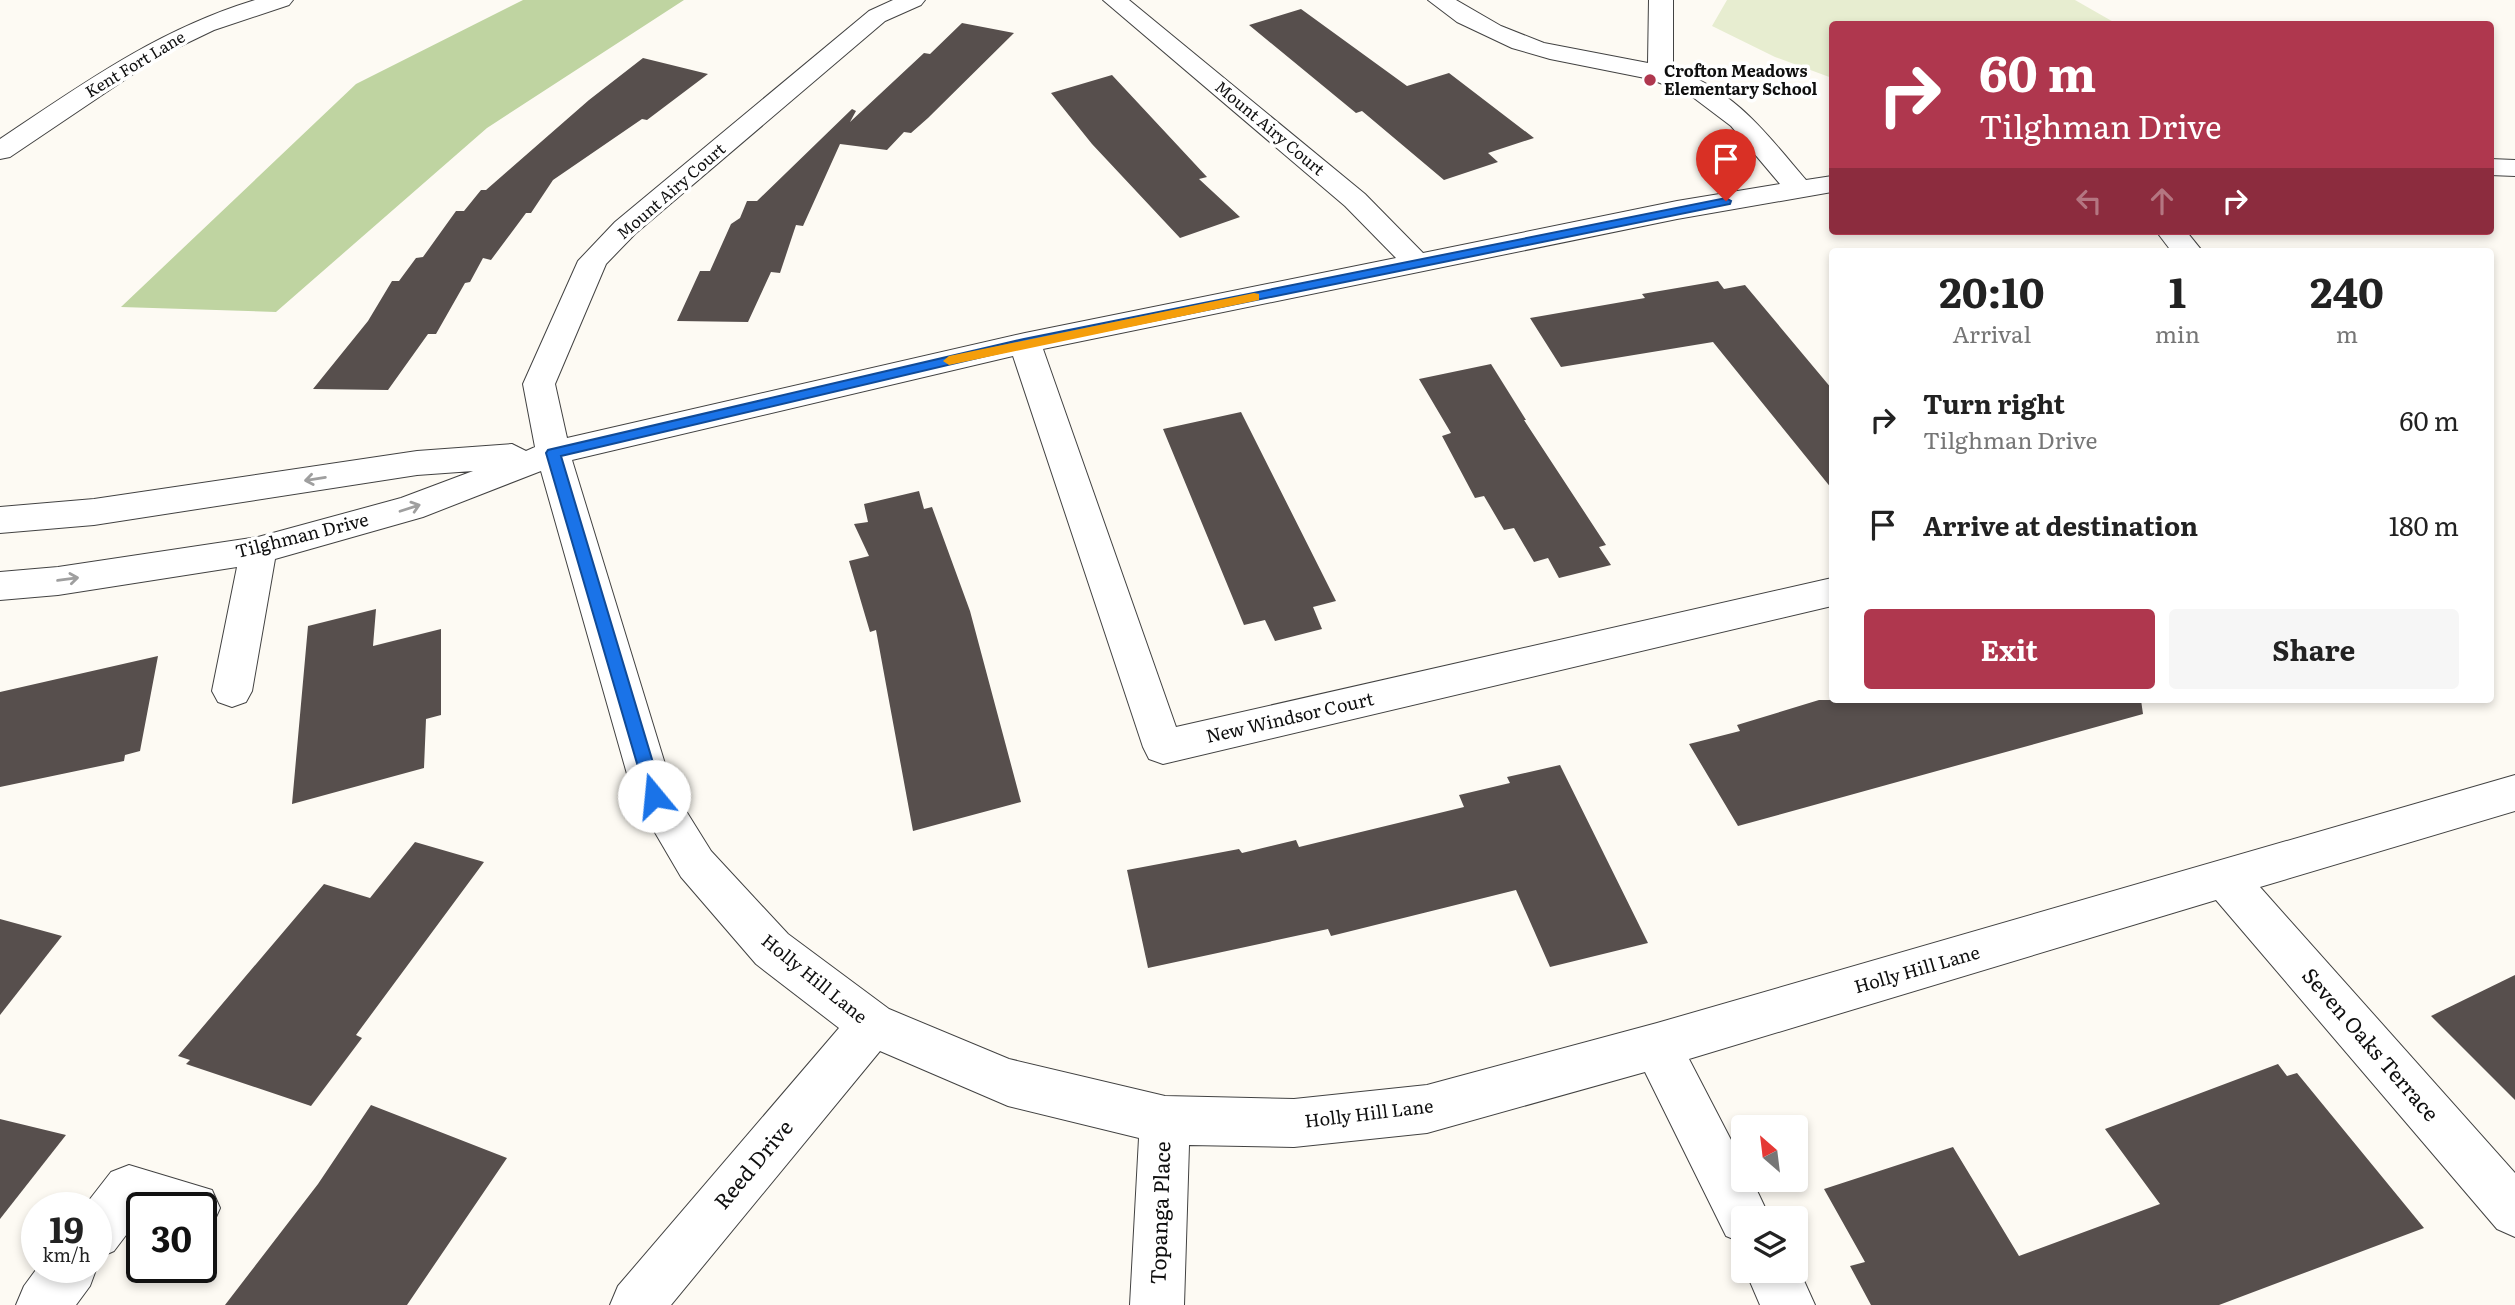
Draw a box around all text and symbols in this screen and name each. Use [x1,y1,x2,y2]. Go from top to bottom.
street label: Kent Fort Lane [80,24,189,102]
text: 60 m [1979,34,2096,107]
icon: right [1864,49,1955,140]
place label: Crofton Meadows Elementary School [1664,58,1818,100]
marker: Crofton Meadows Elementary School [1642,72,1658,88]
street label: Mount Airy Court [1211,74,1331,181]
text: Tilghman Drive [1979,101,2222,149]
pin [1696,129,1756,201]
street label: Mount Airy Court [611,136,730,244]
icon: arrive [1707,140,1745,178]
icon: left [2070,182,2108,220]
icon: ahead [2143,182,2181,220]
icon: right [2216,182,2254,220]
text: 20:10 [1939,259,2045,321]
text: 1 [2169,259,2186,321]
text: 240 [2310,259,2384,321]
text: Arrival [1953,316,2031,350]
text: min [2155,316,2200,350]
text: m [2336,316,2358,350]
text: Turn right [1923,383,2065,422]
text: 60 m [2400,400,2459,439]
icon: right [1864,401,1902,439]
text: Tilghman Drive [1923,422,2097,456]
one-way arrow [304,473,326,486]
one-way arrow [398,501,420,513]
street label: Tilghman Drive [232,505,371,564]
text: Arrive at destination [1923,505,2198,544]
text: 180 m [2389,505,2459,544]
icon: arrive [1864,506,1902,544]
one-way arrow [56,573,79,586]
button: Exit [1864,609,2155,689]
button: Share [2169,609,2459,689]
street label: New Windsor Court [1203,684,1377,749]
position arrow [617,759,691,833]
street label: Holly Hill Lane [756,927,874,1029]
street label: Holly Hill Lane [1851,938,1983,999]
street label: Seven Oaks Terrace [2296,960,2447,1127]
street label: Holly Hill Lane [1303,1091,1435,1134]
street label: Reed Drive [705,1112,799,1215]
north arrow [1731,1115,1808,1192]
map controls [1731,1115,1808,1283]
street label: Topanga Place [1141,1141,1176,1285]
speed limit sign: 30 [126,1192,217,1283]
text: 19 [49,1202,84,1254]
button: layers [1731,1206,1808,1283]
text: km/h [43,1241,90,1268]

